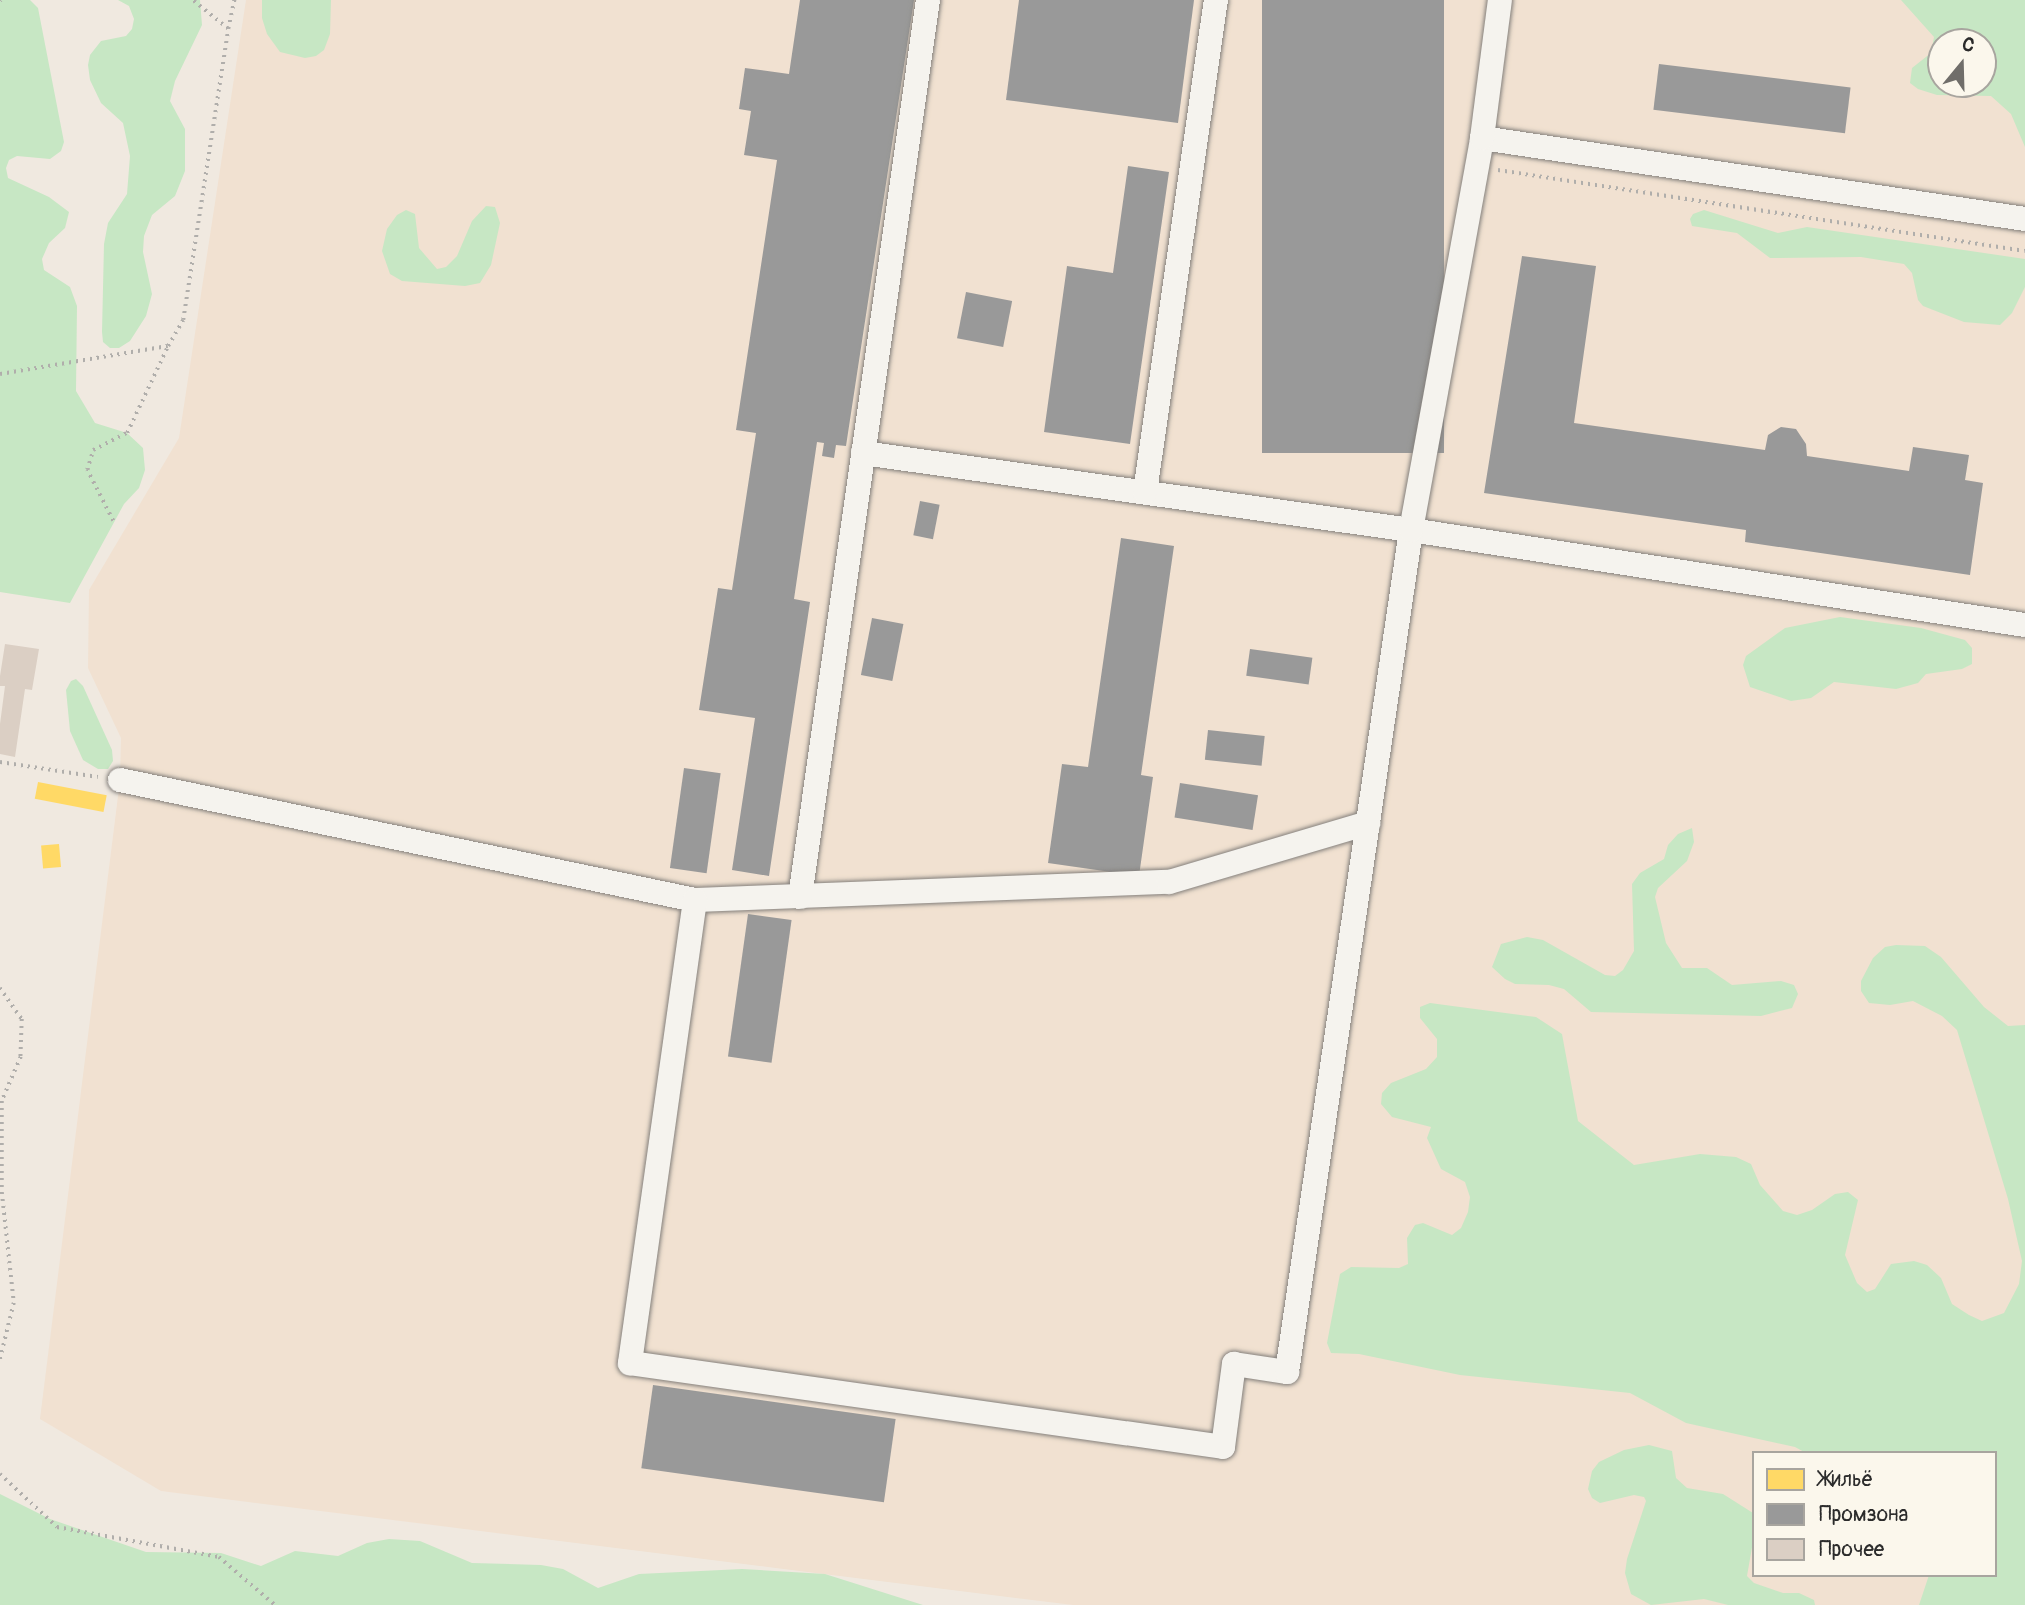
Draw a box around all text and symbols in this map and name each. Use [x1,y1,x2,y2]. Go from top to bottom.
north arrow [1927,28,1997,98]
text: С [1959,32,1978,58]
legend [1752,1451,1997,1577]
text: Жильё [1819,1466,1873,1493]
text: Промзона [1819,1501,1908,1528]
text: Прочее [1819,1536,1884,1563]

